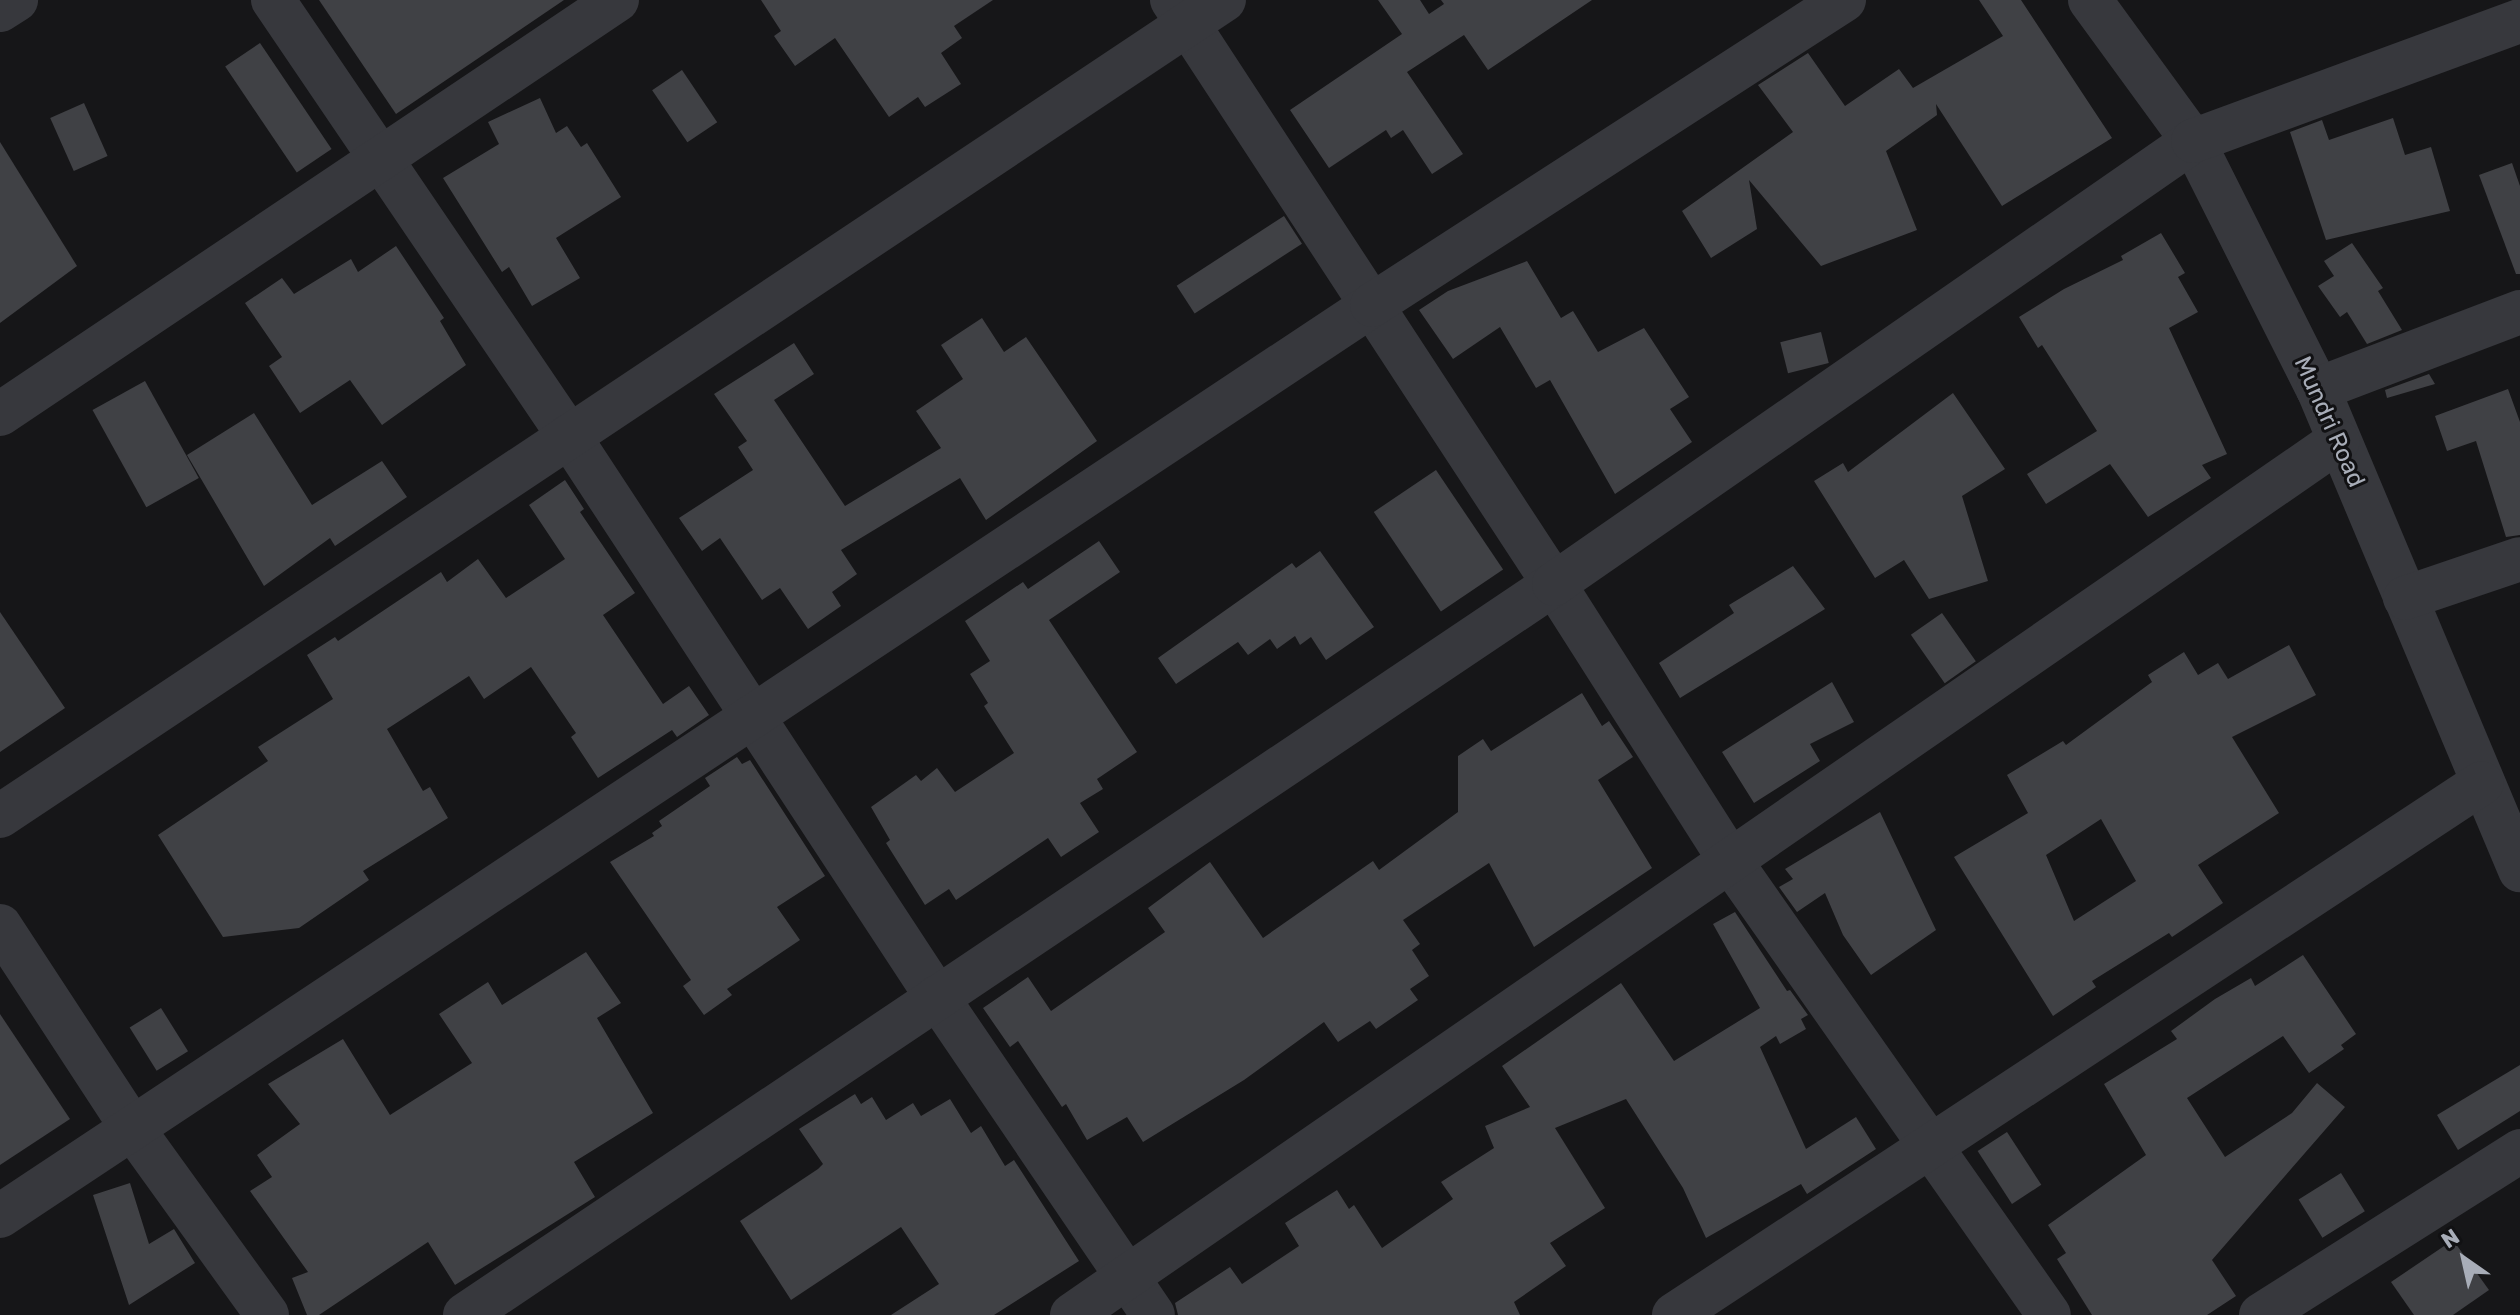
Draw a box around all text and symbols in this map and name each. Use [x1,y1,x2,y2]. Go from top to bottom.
street label: Mundri Road [2287,352,2371,492]
north arrow [2424,1219,2504,1299]
text: N [2436,1223,2464,1254]

